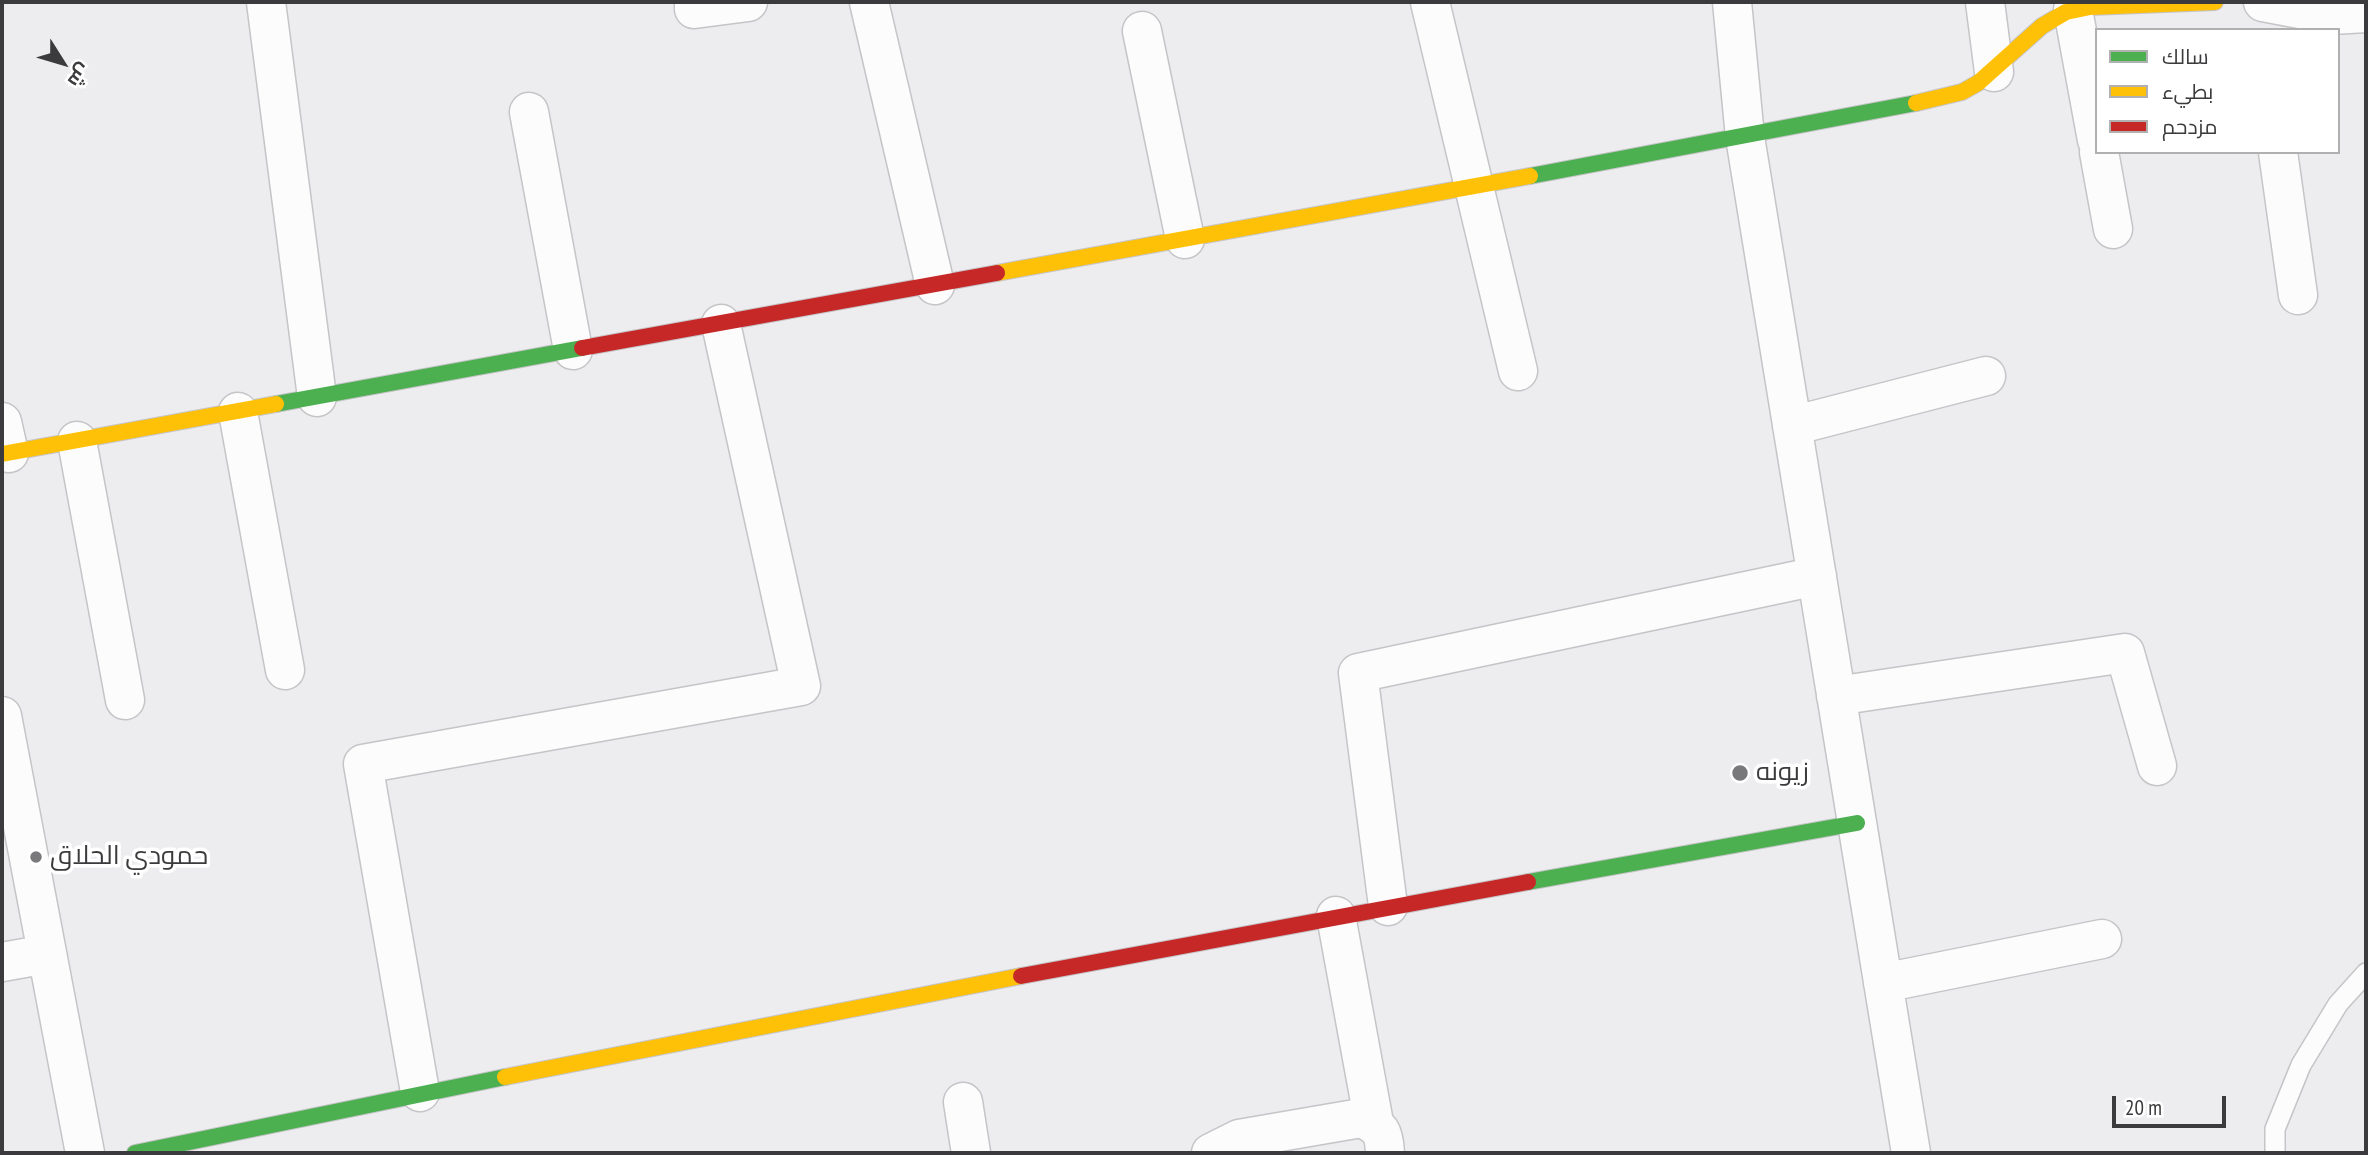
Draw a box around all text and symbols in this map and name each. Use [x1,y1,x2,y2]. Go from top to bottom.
north arrow [28,28,98,98]
legend [2095,28,2340,154]
text: سالك [2162,43,2209,70]
text: ش [63,59,97,93]
text: بطيء [2162,78,2213,105]
text: مزدحم [2162,113,2217,140]
place label: زيونه [1756,757,1809,789]
marker: زيونه [1730,763,1750,783]
place label: حمودي الحلاق [50,841,208,873]
marker: حمودي الحلاق [28,849,44,865]
scale bar [2116,1082,2230,1126]
text: 20 m [2125,1094,2162,1121]

